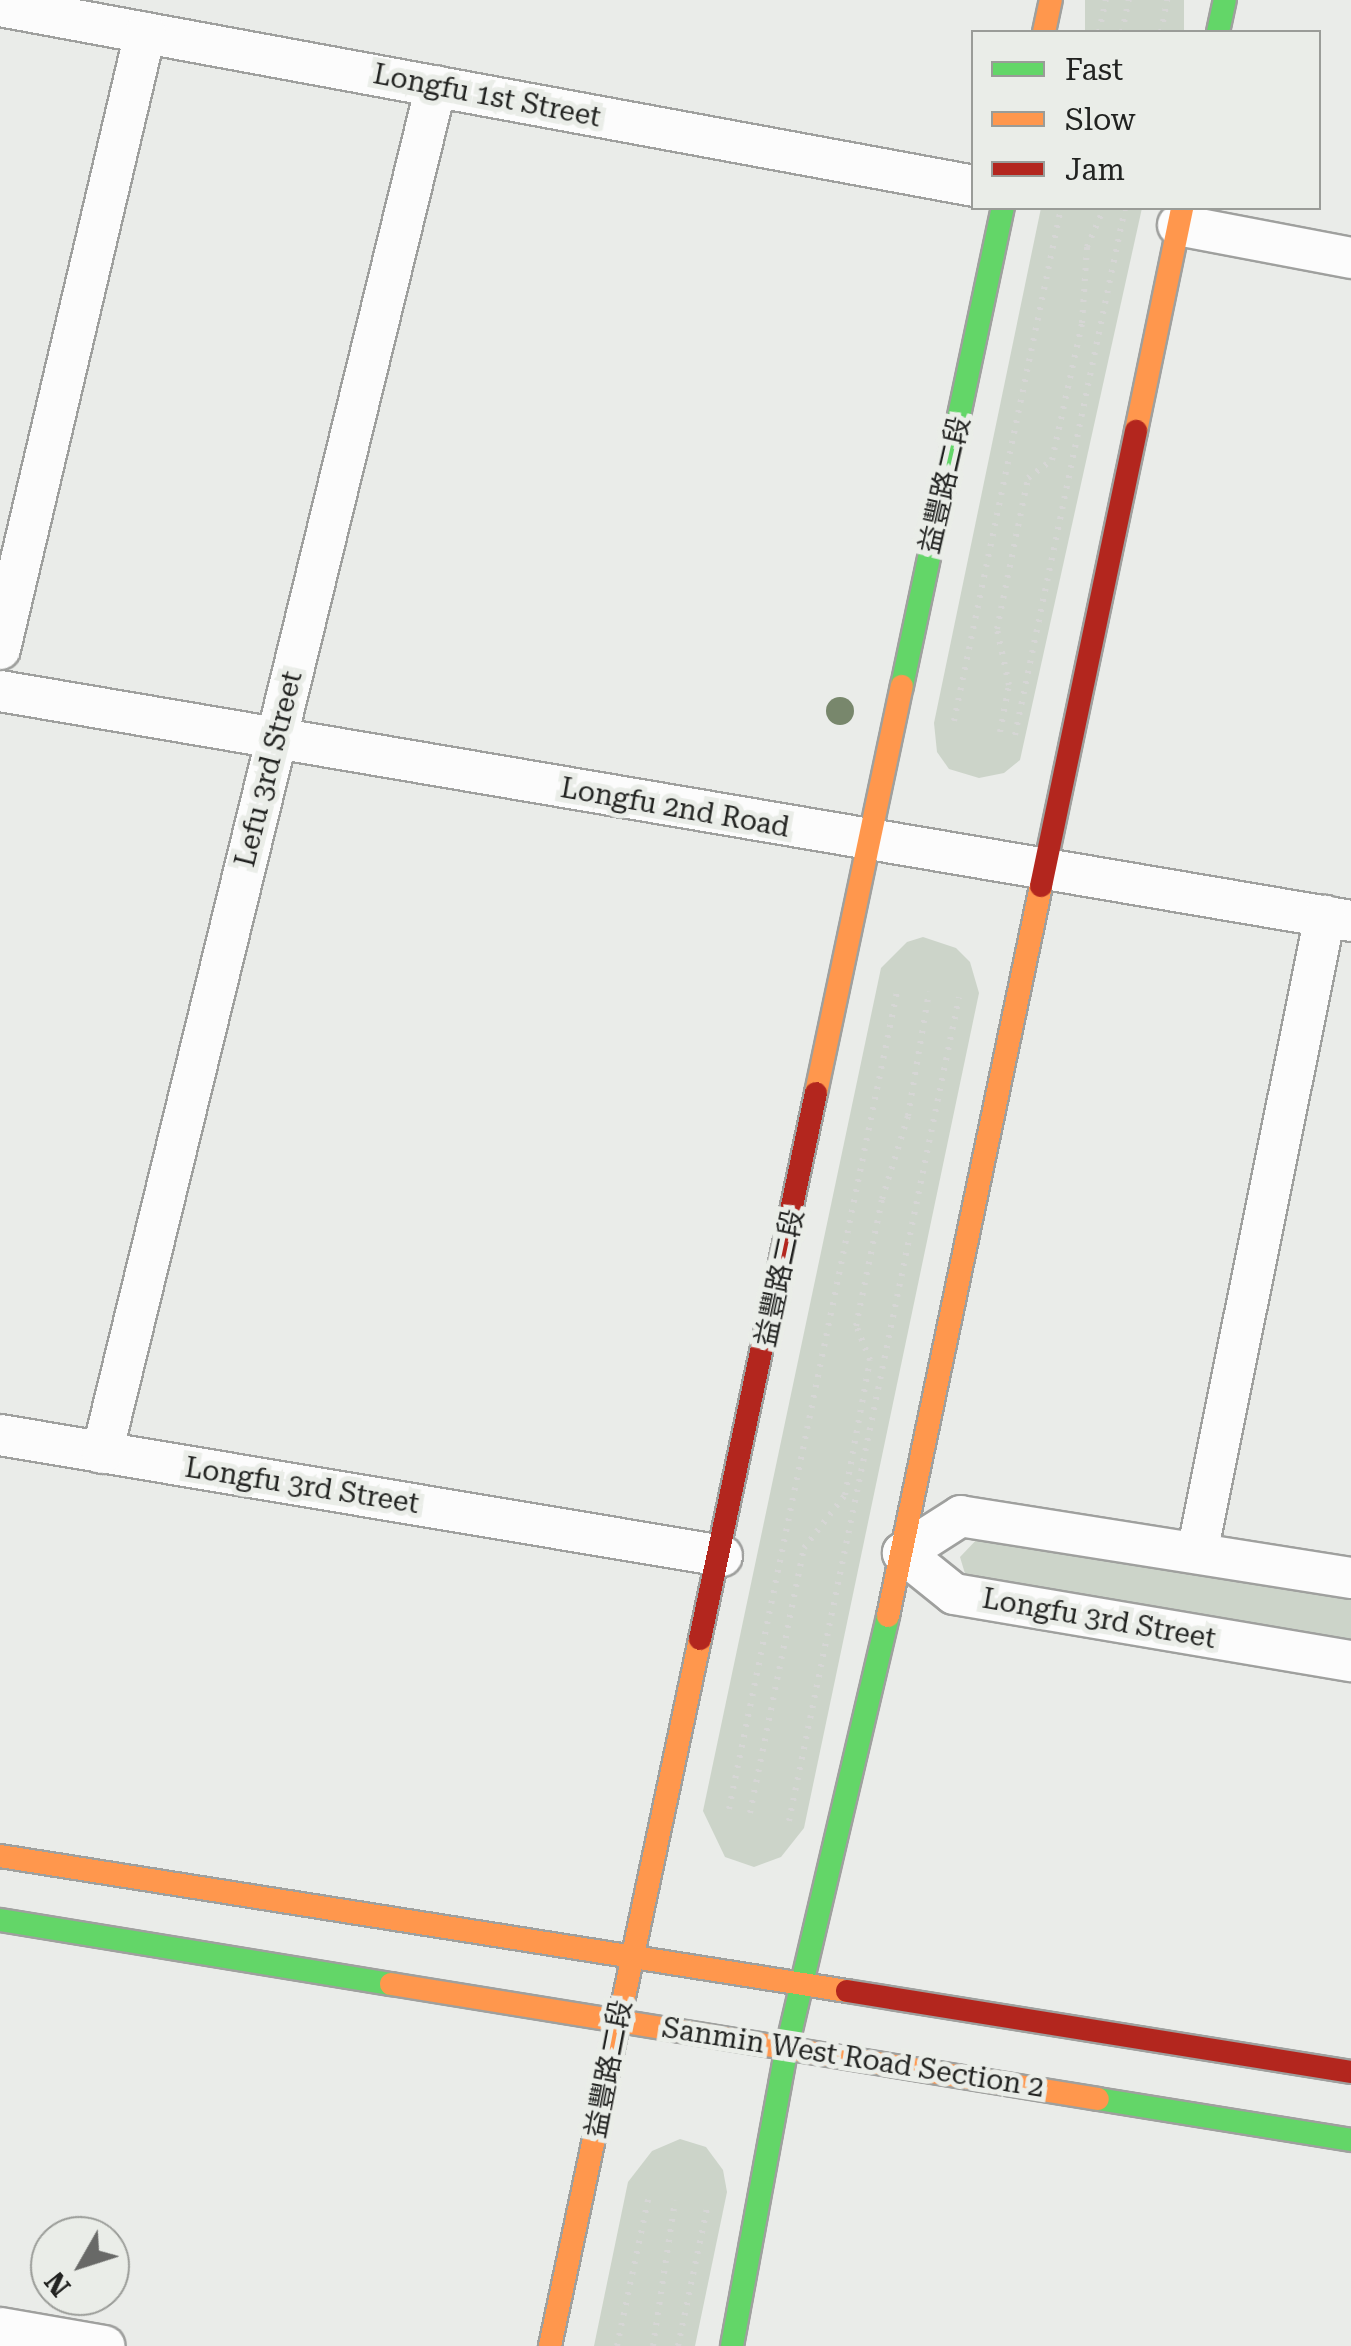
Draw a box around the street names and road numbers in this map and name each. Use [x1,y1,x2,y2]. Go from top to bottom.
street label: Longfu 1st Street [370,57,604,135]
street label: 益豐路二段 [913,413,977,557]
street label: Lefu 3rd Street [228,668,310,870]
street label: Longfu 2nd Road [558,771,792,845]
street label: 益豐路二段 [749,1206,811,1350]
street label: Longfu 3rd Street [183,1451,421,1521]
street label: Longfu 3rd Street [980,1582,1218,1656]
street label: 益豐路二段 [579,1997,639,2141]
street label: Sanmin West Road Section 2 [660,2011,1046,2105]

